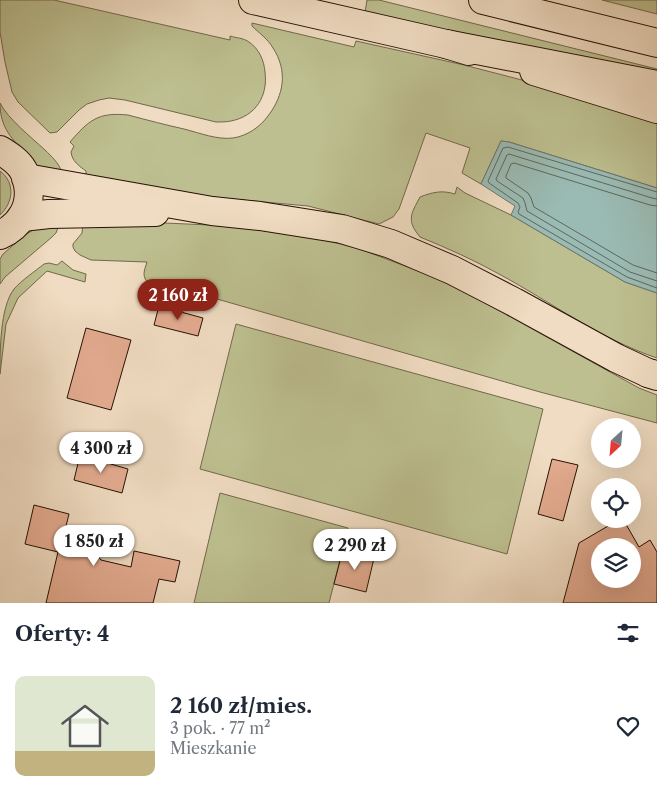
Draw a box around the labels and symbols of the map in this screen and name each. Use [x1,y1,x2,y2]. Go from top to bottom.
pin: 2 160 zł [126,278,230,321]
north arrow [591,418,641,468]
pin: 4 300 zł [49,432,153,474]
pin: 1 850 zł [42,524,146,567]
pin: 2 290 zł [303,528,407,571]

